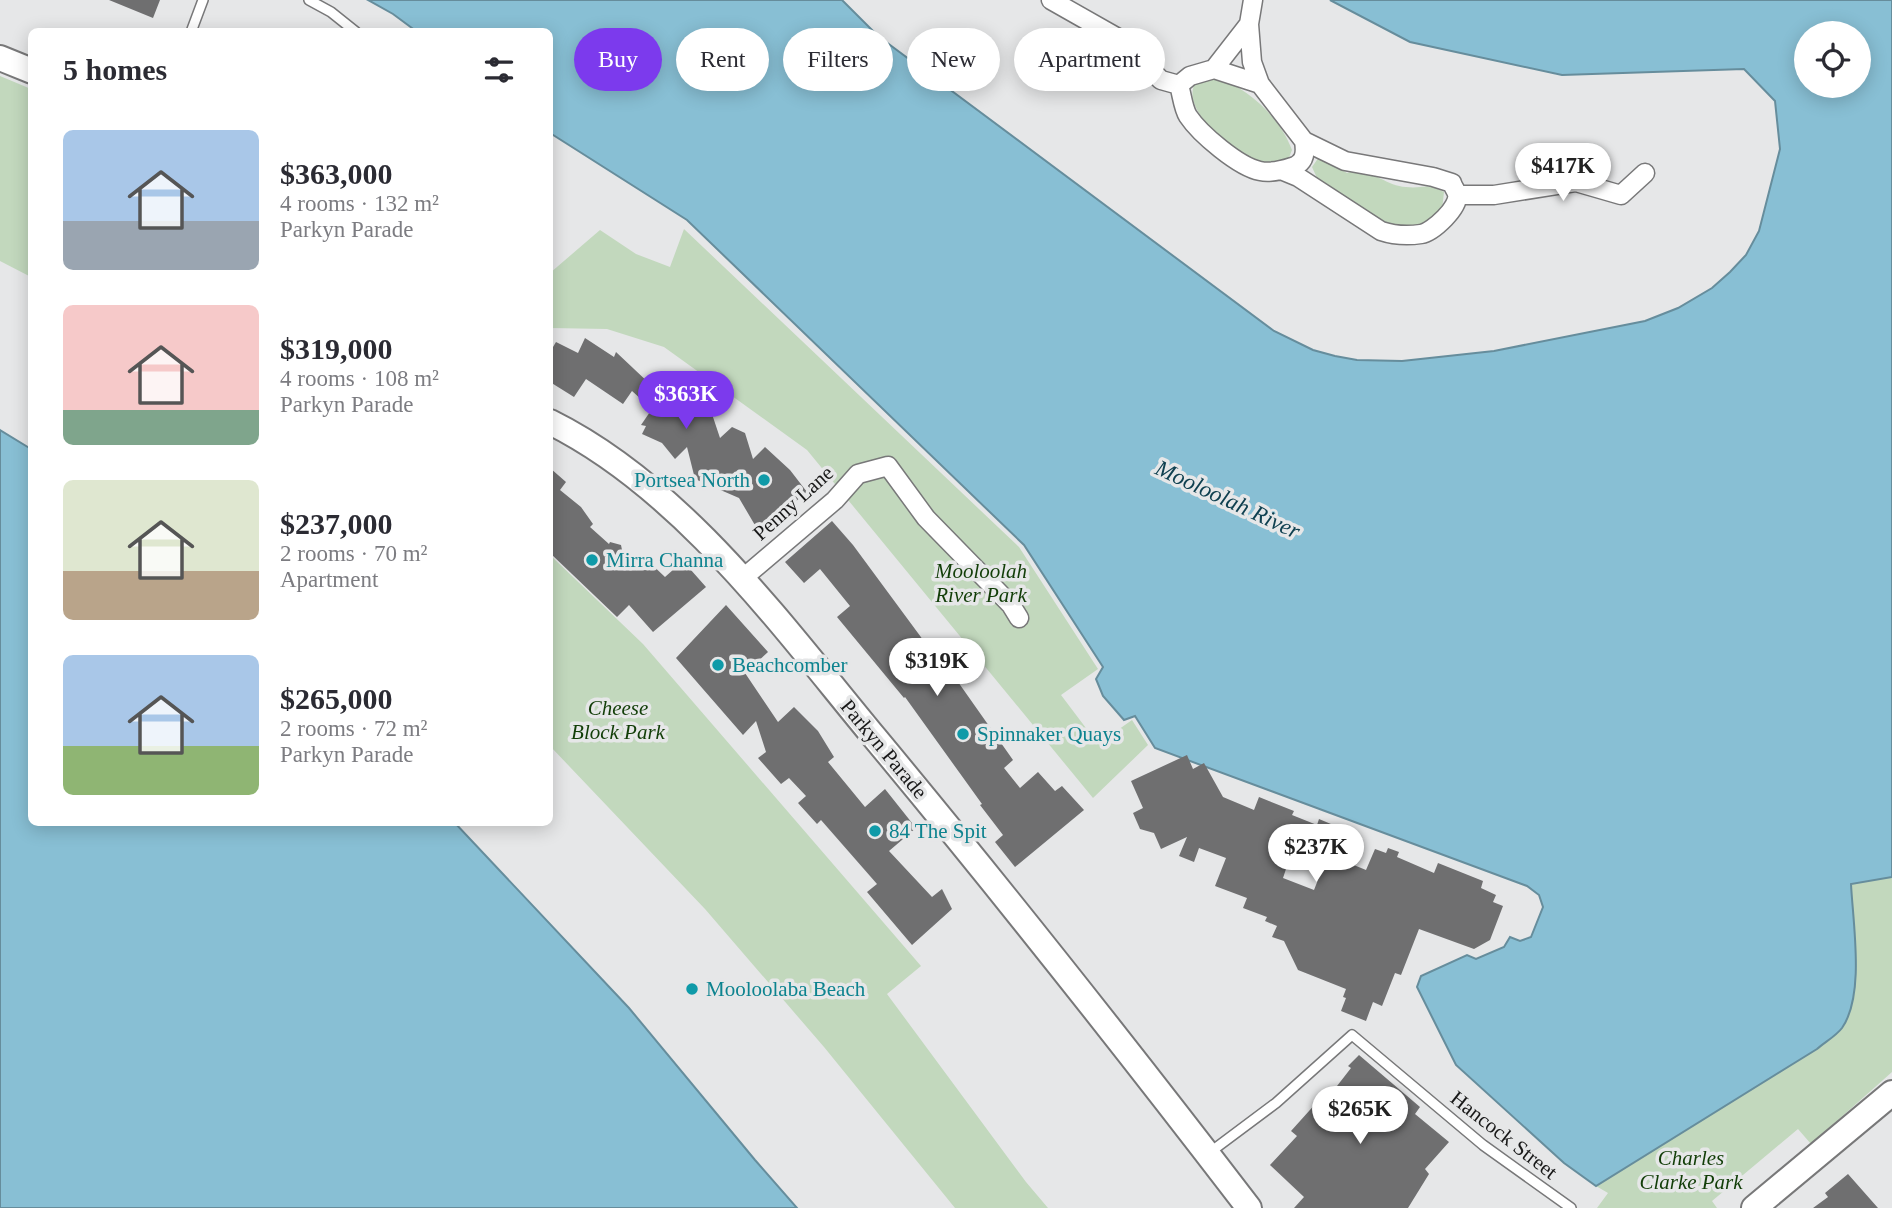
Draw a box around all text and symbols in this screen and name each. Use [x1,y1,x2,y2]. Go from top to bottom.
map controls [1794,21,1871,98]
button: locate [1794,21,1871,98]
chip: Buy [574,28,662,91]
chip: Rent [676,28,769,91]
chip: Filters [783,28,893,91]
chip: New [907,28,1000,91]
chip: Apartment [1014,28,1165,91]
icon: filters [480,51,518,89]
text: 5 homes [63,53,167,86]
pin: $417K [1514,144,1612,203]
text: $417K [1531,153,1595,178]
text: $363,000 [280,157,393,190]
icon: home [119,158,203,242]
text: 4 rooms · 132 m² [280,191,439,216]
text: Parkyn Parade [280,217,414,242]
text: $319,000 [280,332,393,365]
icon: home [119,333,203,417]
text: 4 rooms · 108 m² [280,366,439,391]
pin: $363K [637,372,735,431]
text: $363K [654,381,718,406]
text: Parkyn Parade [280,392,414,417]
water label: Mooloolah River [1151,455,1305,544]
street label: Penny Lane [748,461,838,545]
place label: Portsea North [634,468,750,492]
marker: Portsea North [756,472,772,488]
text: $237,000 [280,507,393,540]
icon: home [119,508,203,592]
text: 2 rooms · 70 m² [280,541,427,566]
place label: Mirra Channa [606,548,724,572]
marker: Mirra Channa [584,552,600,568]
park label: Mooloolah River Park [934,559,1027,607]
text: Apartment [280,567,378,592]
pin: $319K [888,638,986,698]
text: $319K [905,648,969,673]
place label: Beachcomber [732,653,847,677]
marker: Beachcomber [710,657,726,673]
text: $265,000 [280,682,393,715]
icon: home [119,683,203,767]
street label: Parkyn Parade [836,695,932,803]
park label: Cheese Block Park [571,696,666,744]
text: 2 rooms · 72 m² [280,716,427,741]
place label: Spinnaker Quays [977,722,1121,746]
marker: Spinnaker Quays [955,726,971,742]
text: Parkyn Parade [280,742,414,767]
place label: 84 The Spit [889,819,987,843]
marker: 84 The Spit [867,823,883,839]
pin: $237K [1267,824,1365,884]
text: $237K [1284,834,1348,859]
place label: Mooloolaba Beach [706,977,866,1001]
marker: Mooloolaba Beach [684,981,700,997]
pin: $265K [1311,1086,1409,1146]
street label: Hancock Street [1446,1086,1562,1184]
text: $265K [1328,1096,1392,1121]
park label: Charles Clarke Park [1639,1146,1743,1194]

